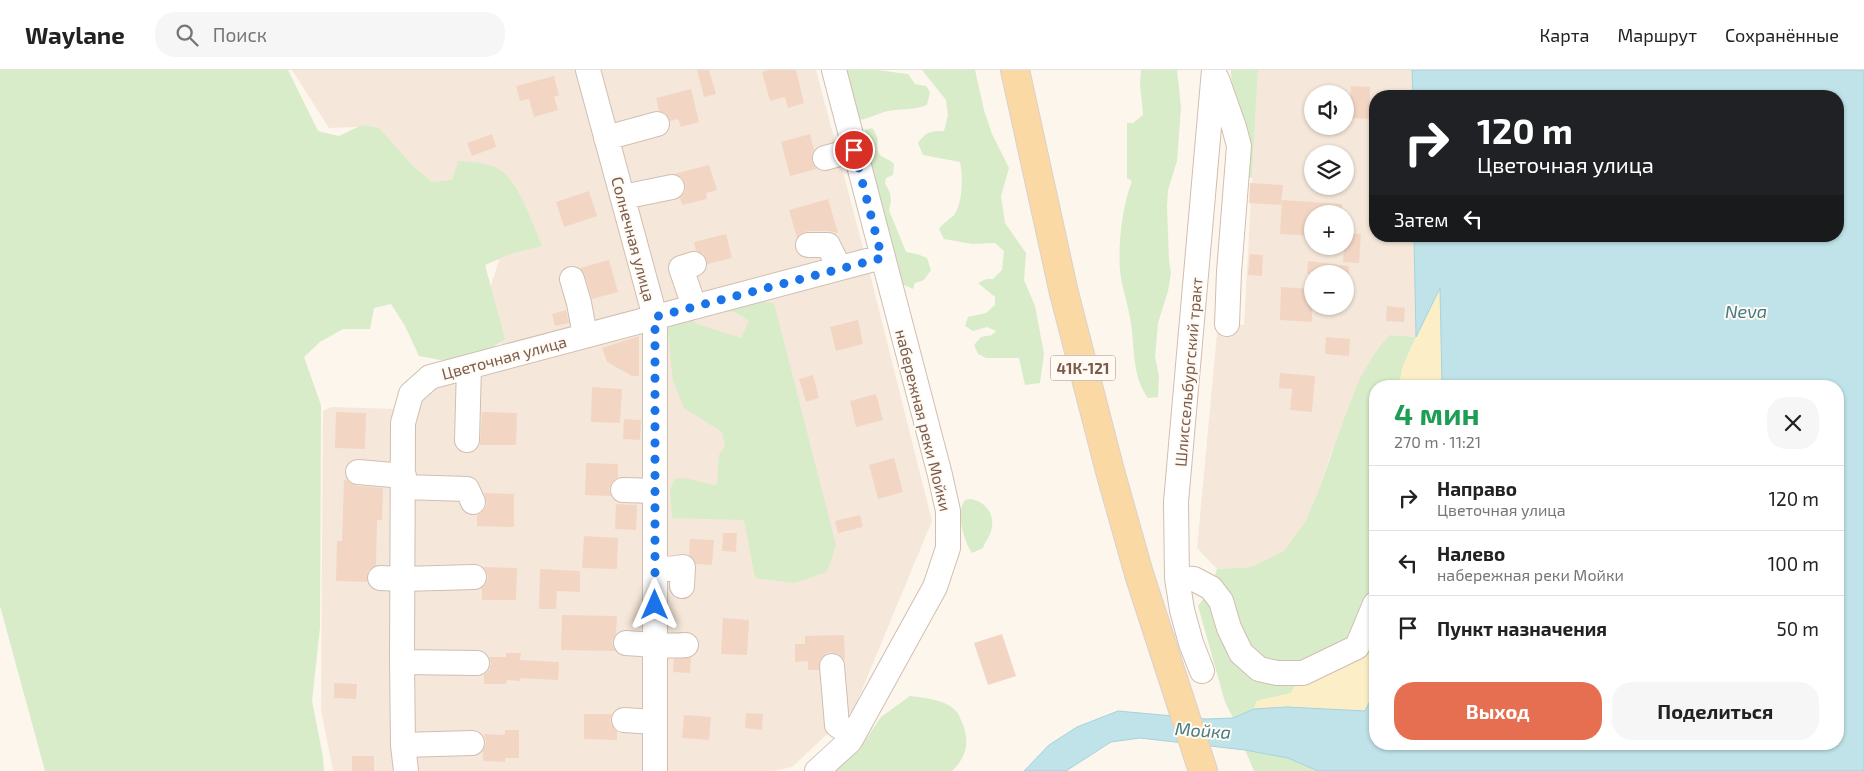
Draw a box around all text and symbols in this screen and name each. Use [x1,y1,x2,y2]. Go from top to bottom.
search box [155,12,505,57]
text: Waylane [25,20,125,49]
icon: search [173,21,201,49]
text: Поиск [213,23,267,46]
text: Карта [1539,24,1589,46]
text: Маршрут [1617,24,1697,46]
text: Сохранённые [1725,24,1839,46]
map controls [1304,85,1354,315]
button: sound [1304,85,1354,135]
text: 120 m [1477,109,1573,151]
icon: right [1394,110,1459,175]
pin [833,129,875,171]
icon: arrive [840,136,868,164]
button: layers [1304,145,1354,195]
text: Цветочная улица [1477,151,1654,177]
street label: Солнечная улица [607,174,660,304]
button: + [1304,205,1354,255]
icon: left [1459,205,1487,233]
text: Затем [1394,208,1449,231]
button: − [1304,265,1354,315]
street label: Шлиссельбургский тракт [1170,276,1207,468]
water label: Neva [1725,300,1767,322]
street label: набережная реки Мойки [892,327,956,513]
street label: Цветочная улица [439,331,569,384]
road number: 41К-121 [1050,356,1116,380]
text: 4 мин [1394,395,1480,431]
button: close [1767,397,1819,449]
text: 270 m · 11:21 [1394,432,1481,451]
text: Направо [1437,477,1517,500]
icon: right [1394,484,1422,512]
text: 120 m [1768,487,1819,510]
text: Цветочная улица [1437,500,1566,519]
text: Налево [1437,542,1505,565]
icon: left [1394,549,1422,577]
text: 100 m [1768,552,1819,575]
text: набережная реки Мойки [1437,565,1624,584]
position arrow [628,578,680,630]
icon: arrive [1394,614,1422,642]
text: Пункт назначения [1437,617,1607,640]
text: 50 m [1776,617,1819,640]
button: Выход [1394,682,1602,740]
button: Поделиться [1612,682,1819,740]
water label: Мойка [1174,717,1232,743]

